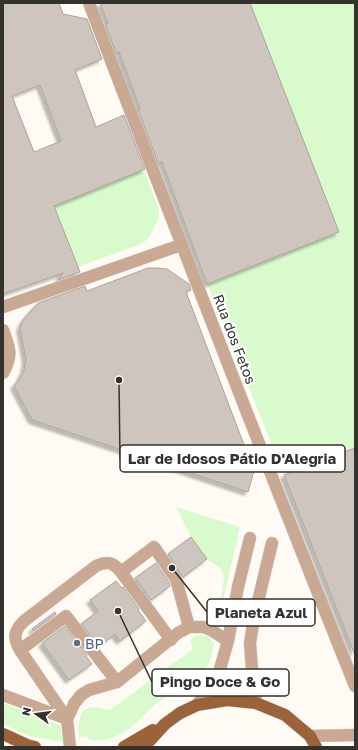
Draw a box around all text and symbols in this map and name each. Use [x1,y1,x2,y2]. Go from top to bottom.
street label: Rua dos Fetos [210,292,260,386]
callout: Lar de Idosos Pátio D'Alegria [120,445,345,472]
text: Lar de Idosos Pátio D'Alegria [128,449,337,467]
callout: Planeta Azul [207,599,315,626]
text: Planeta Azul [215,603,307,621]
place label: BP [85,635,104,652]
marker: BP [72,638,82,648]
callout: Pingo Doce & Go [152,669,289,696]
text: Pingo Doce & Go [160,672,280,690]
north arrow [16,694,56,734]
text: N [18,706,33,717]

